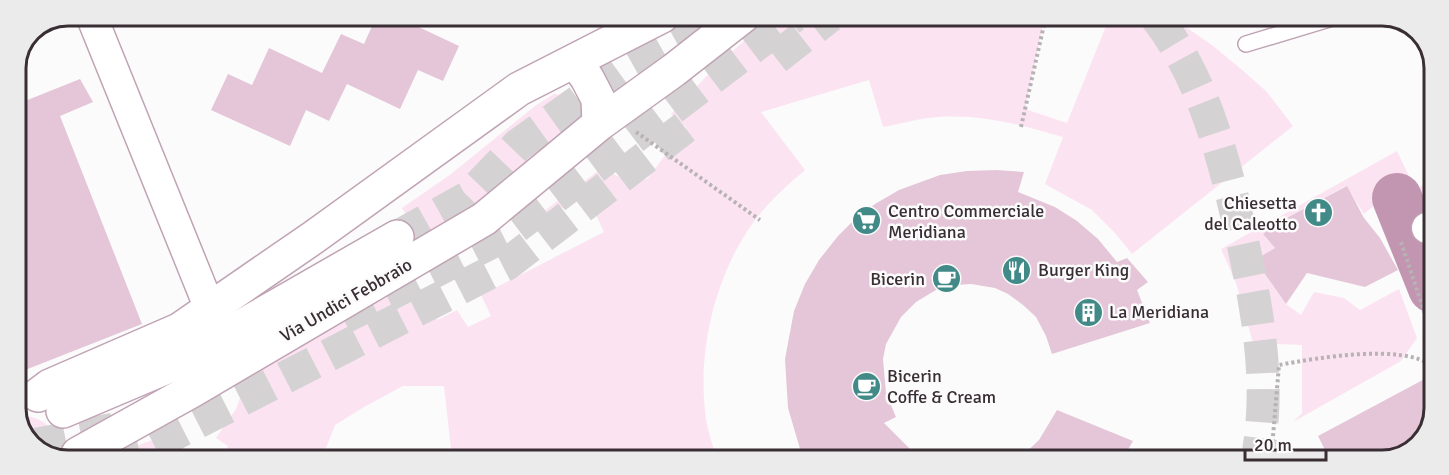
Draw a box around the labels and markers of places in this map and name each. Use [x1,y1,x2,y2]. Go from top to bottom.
place label: Chiesetta del Caleotto [1204,192,1297,235]
church icon: Chiesetta del Caleotto [1302,197,1334,229]
place label: Centro Commerciale Meridiana [888,200,1044,243]
supermarket icon: Centro Commerciale Meridiana [851,205,883,237]
restaurant icon: Burger King [1001,254,1033,286]
place label: Burger King [1038,259,1129,281]
cafe icon: Bicerin [930,263,962,295]
place label: Bicerin [870,268,925,290]
building icon: La Meridiana [1072,296,1104,328]
place label: La Meridiana [1109,301,1209,323]
place label: Bicerin Coffe & Cream [887,365,996,408]
cafe icon: Bicerin Coffe & Cream [850,370,882,402]

